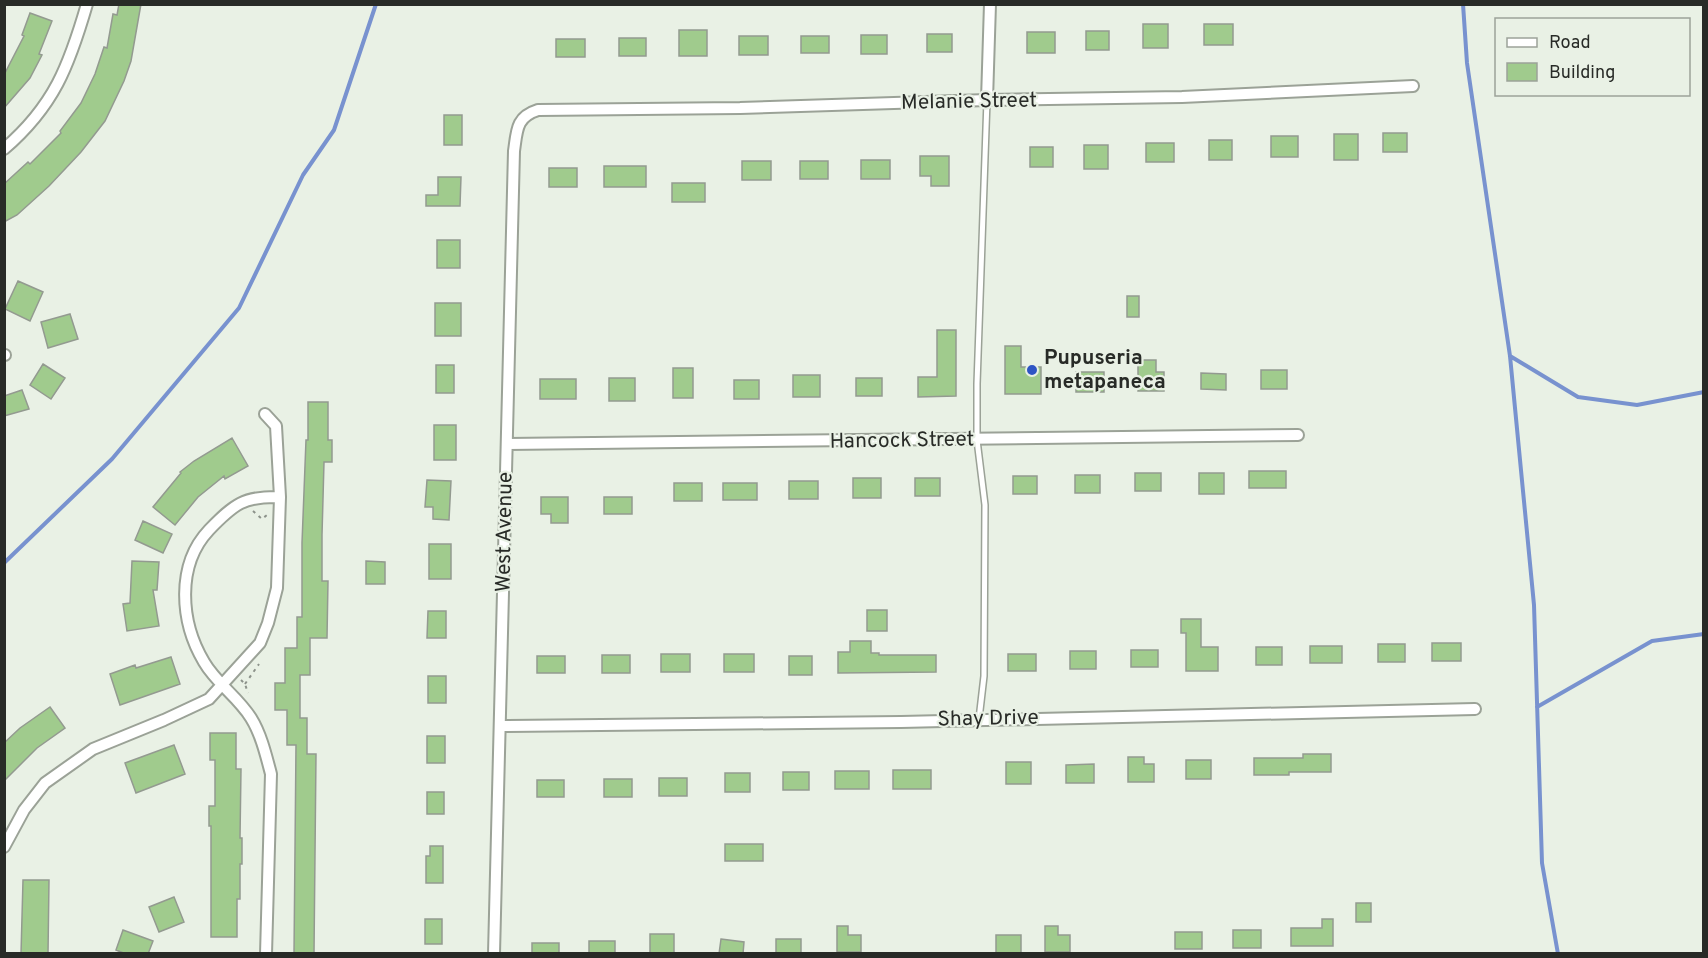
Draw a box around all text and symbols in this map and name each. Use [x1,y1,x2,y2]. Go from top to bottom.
legend [1495,18,1690,96]
text: Road [1549,32,1591,55]
text: Building [1549,62,1615,85]
street label: Melanie Street [901,87,1037,117]
place label: Pupuseria metapaneca [1044,345,1166,396]
marker: Pupuseria metapaneca [1025,363,1039,377]
street label: Hancock Street [829,426,975,456]
street label: West Avenue [490,472,520,592]
street label: Shay Drive [937,705,1039,733]

